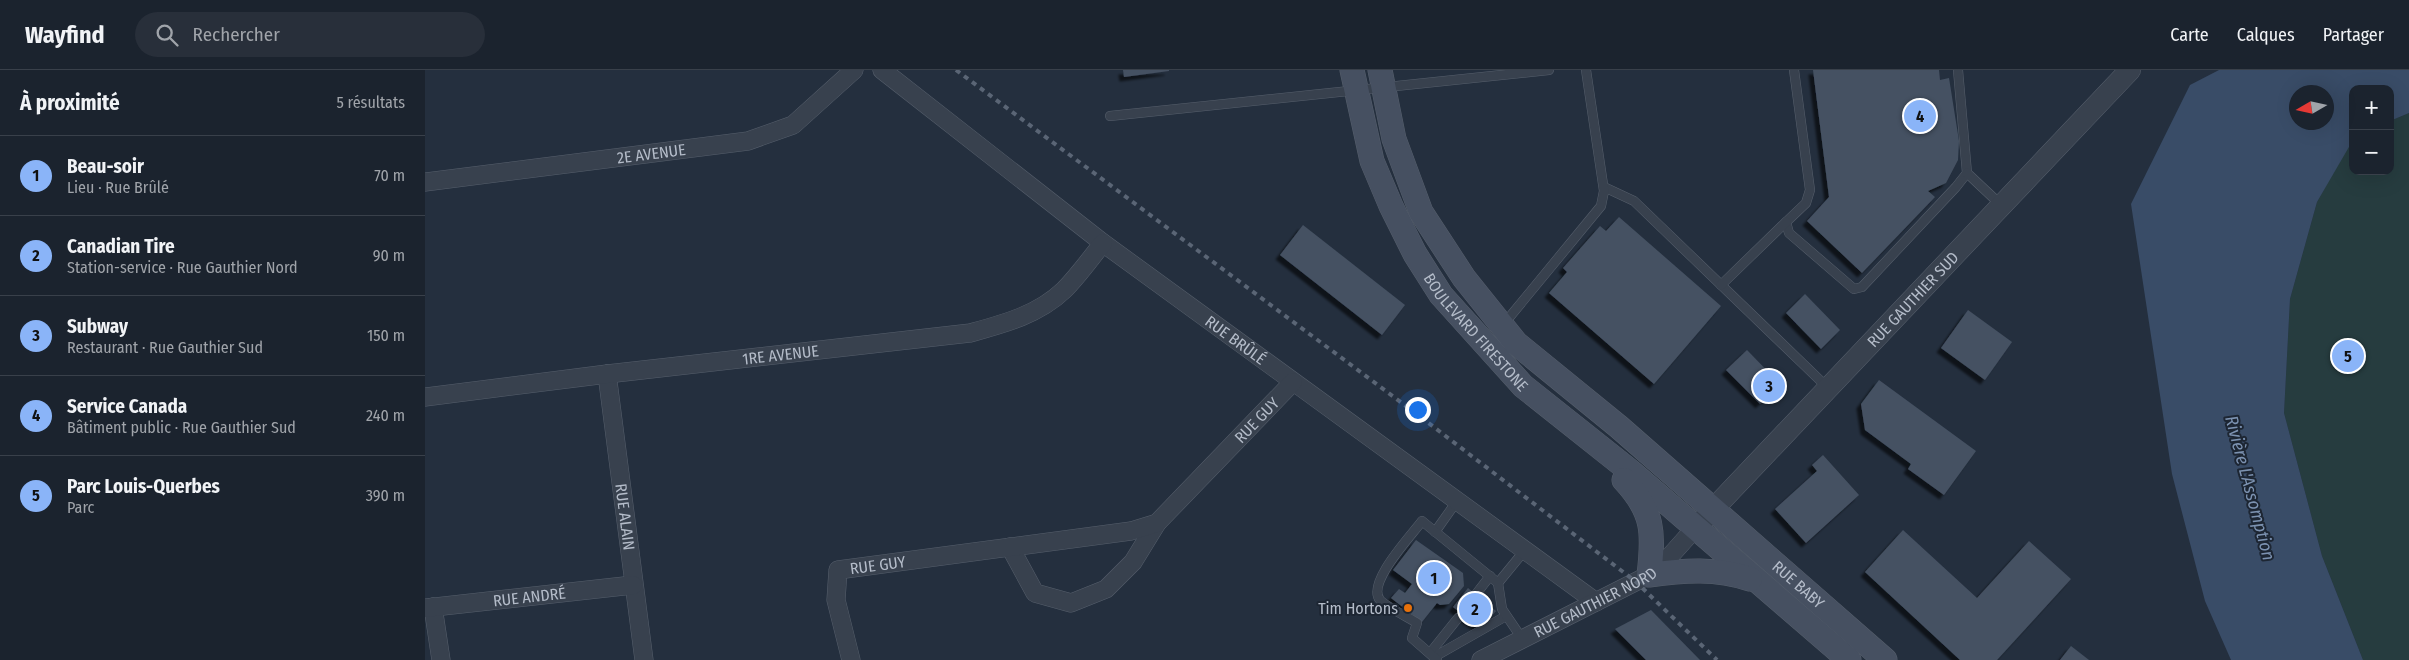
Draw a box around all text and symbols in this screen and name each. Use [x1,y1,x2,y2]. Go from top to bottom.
search box [135,12,485,57]
text: Wayfind [25,21,105,49]
icon: search [153,21,181,49]
text: Rechercher [193,23,280,46]
text: Carte [2170,24,2209,46]
text: Calques [2237,24,2295,46]
text: Partager [2323,24,2384,46]
north arrow [2289,85,2334,130]
map controls [2349,85,2394,175]
button: + [2349,85,2394,130]
text: À proximité [20,90,120,116]
text: 5 résultats [336,93,405,112]
pin: 4 [1904,97,1936,135]
button: − [2349,130,2394,175]
street label: 2E AVENUE [616,140,687,168]
text: Beau-soir [67,155,144,178]
text: 1 [33,166,39,185]
text: 70 m [374,166,405,185]
text: Lieu · Rue Brûlé [67,178,169,197]
text: Canadian Tire [67,235,175,258]
text: 2 [32,246,40,265]
text: 90 m [373,246,405,265]
street label: RUE GAUTHIER SUD [1863,248,1963,351]
text: Station-service · Rue Gauthier Nord [67,258,298,277]
street label: BOULEVARD FIRESTONE [1420,270,1532,395]
street label: RUE BRÛLÉ [1201,312,1270,369]
text: Subway [67,315,128,338]
text: 3 [32,326,40,345]
text: 150 m [367,326,405,345]
pin: 5 [2332,337,2364,375]
text: Restaurant · Rue Gauthier Sud [67,338,263,357]
street label: 1RE AVENUE [741,341,820,369]
pin: 3 [1753,367,1785,405]
street label: RUE GUY [1231,393,1283,447]
text: Service Canada [67,395,187,418]
your location [1405,397,1431,423]
text: 4 [32,406,40,425]
text: 240 m [366,406,405,425]
water label: Rivière L'Assomption [2220,413,2280,563]
text: Bâtiment public · Rue Gauthier Sud [67,418,296,437]
text: Parc Louis-Querbes [67,475,220,498]
street label: RUE ALAIN [611,482,639,551]
text: 5 [32,486,40,505]
text: 390 m [366,486,405,505]
text: Parc [67,498,94,517]
street label: RUE GUY [849,552,907,578]
street label: RUE BABY [1768,557,1828,613]
pin: 1 [1418,559,1450,597]
street label: RUE GAUTHIER NORD [1531,563,1661,642]
street label: RUE ANDRÉ [492,584,567,610]
pin: 2 [1459,590,1491,628]
place label: Tim Hortons [1318,599,1398,618]
marker: Tim Hortons [1402,602,1414,614]

